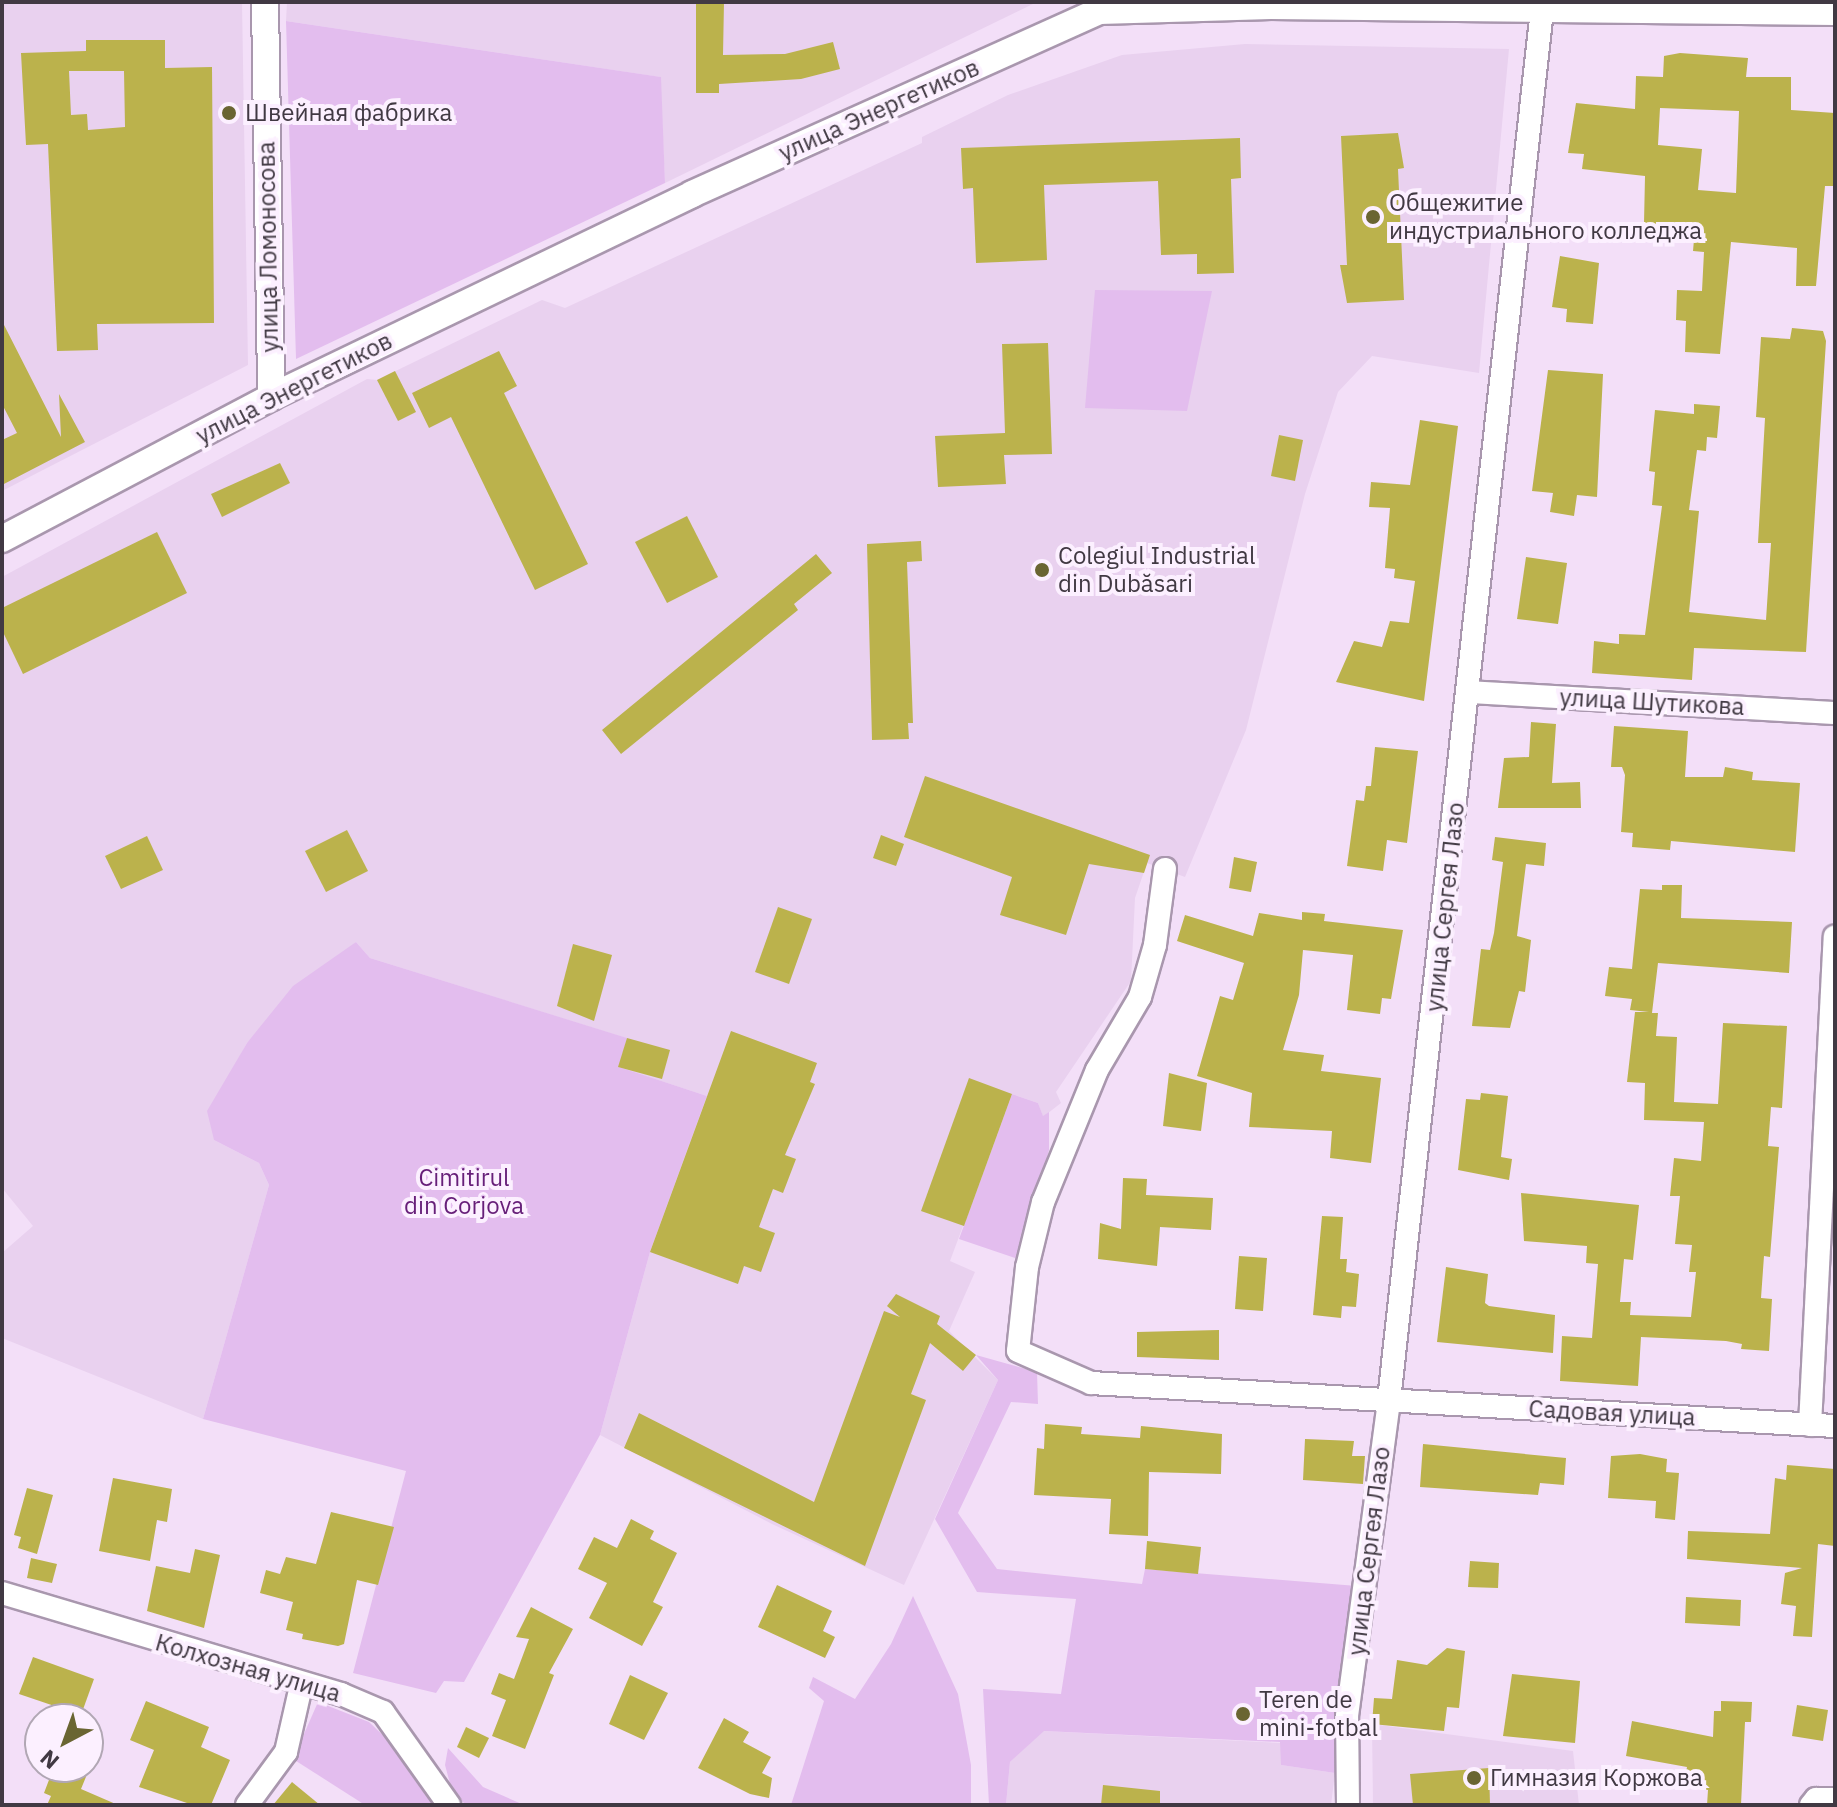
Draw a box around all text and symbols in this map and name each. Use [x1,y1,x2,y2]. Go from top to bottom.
street label: улица Энергетиков [774,53,984,167]
place label: Швейная фабрика [245,99,452,127]
marker: Швейная фабрика [220,104,238,122]
street label: улица Ломоносова [252,141,284,353]
place label: Общежитие индустриального колледжа [1389,189,1702,245]
marker: Общежитие индустриального колледжа [1364,208,1382,226]
street label: улица Энергетиков [191,326,397,450]
place label: Colegiul Industrial din Dubăsari [1058,542,1255,598]
marker: Colegiul Industrial din Dubăsari [1033,561,1051,579]
street label: улица Шутикова [1559,683,1745,721]
street label: улица Сергея Лазо [1420,801,1470,1013]
park label: Cimitirul din Corjova [404,1164,524,1220]
street label: Садовая улица [1528,1394,1696,1432]
street label: улица Сергея Лазо [1342,1445,1396,1657]
street label: Колхозная улица [152,1628,344,1708]
place label: Teren de mini-fotbal [1259,1686,1378,1742]
north arrow [24,1703,104,1783]
marker: Teren de mini-fotbal [1234,1705,1252,1723]
text: N [34,1744,65,1776]
place label: Гимназия Коржова [1490,1764,1703,1792]
marker: Гимназия Коржова [1465,1769,1483,1787]

